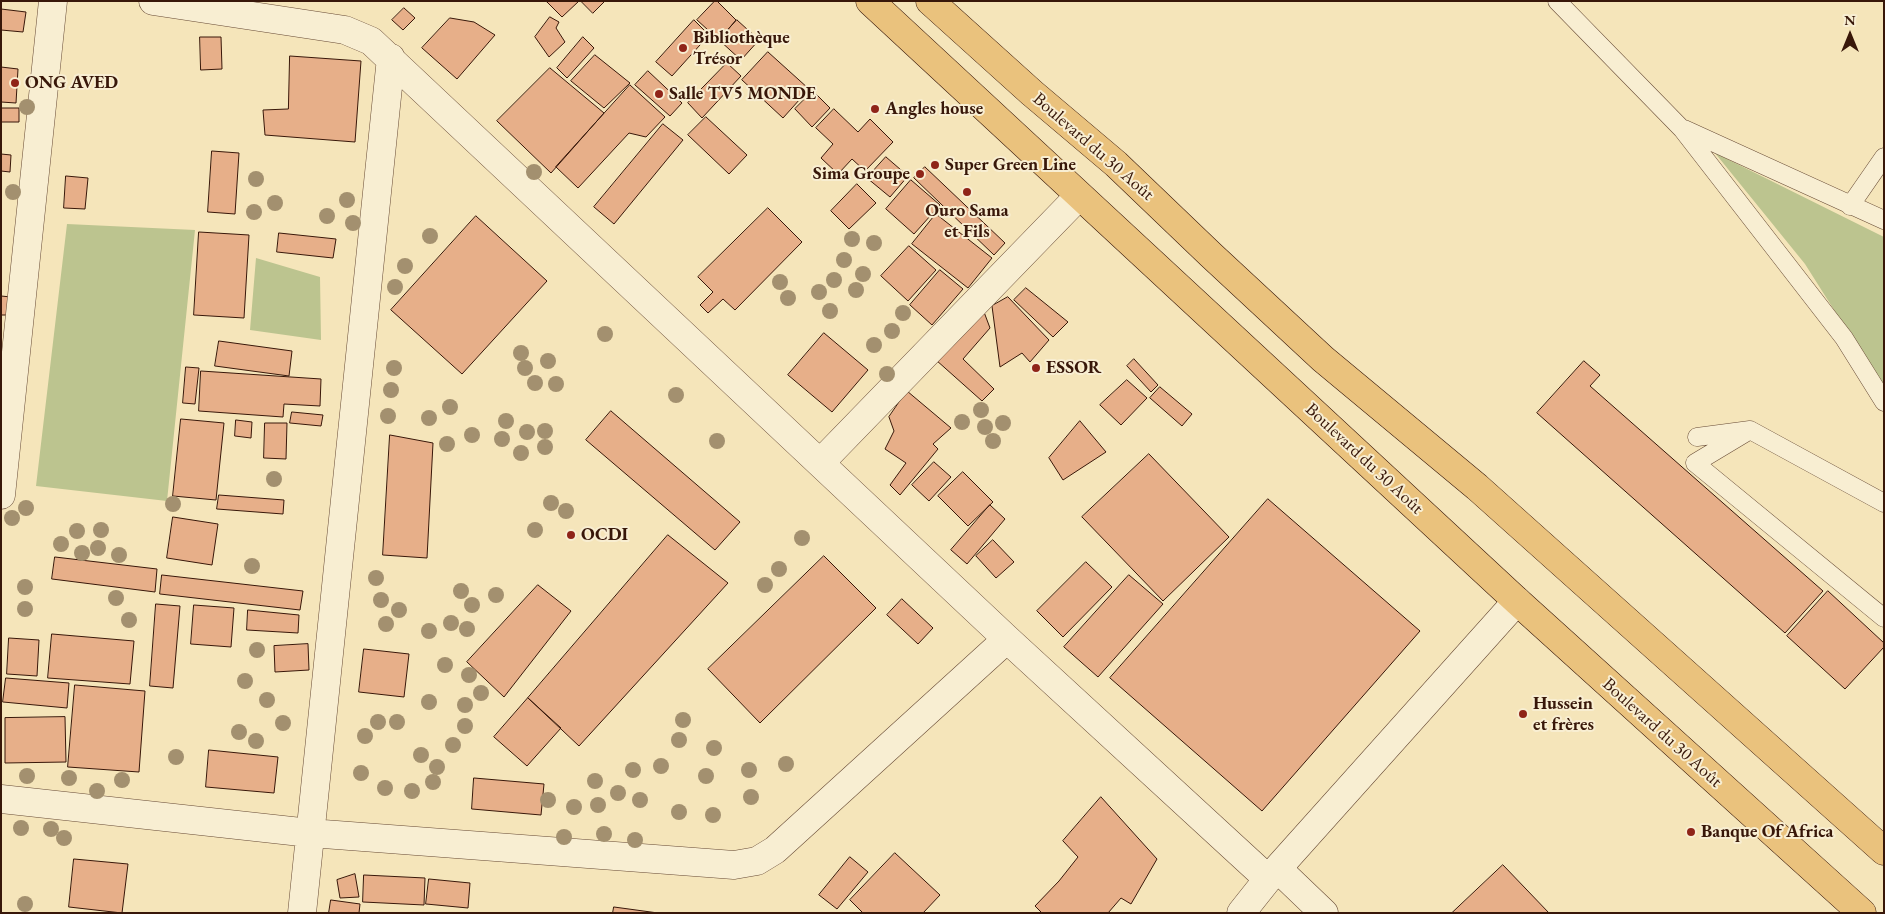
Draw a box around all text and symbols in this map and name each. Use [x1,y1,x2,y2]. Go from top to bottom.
north arrow [1825,10,1875,60]
text: N [1844,11,1856,29]
place label: Bibliothèque Trésor [693,27,790,70]
marker: Bibliothèque Trésor [677,42,689,54]
place label: ONG AVED [25,72,118,94]
marker: ONG AVED [9,77,21,89]
place label: Salle TV5 MONDE [669,83,816,105]
marker: Salle TV5 MONDE [653,88,665,100]
street label: Boulevard du 30 Août [1028,89,1158,205]
place label: Angles house [885,98,983,120]
marker: Angles house [869,103,881,115]
place label: Super Green Line [945,154,1076,176]
marker: Super Green Line [929,159,941,171]
place label: Sima Groupe [813,163,910,185]
marker: Sima Groupe [914,168,926,180]
marker: Ouro Sama et Fils [961,186,973,198]
place label: Ouro Sama et Fils [925,200,1009,242]
place label: ESSOR [1046,357,1101,379]
marker: ESSOR [1030,362,1042,374]
street label: Boulevard du 30 Août [1301,399,1427,519]
place label: OCDI [581,524,628,546]
marker: OCDI [565,529,577,541]
street label: Boulevard du 30 Août [1598,674,1726,792]
place label: Hussein et frères [1533,693,1594,736]
marker: Hussein et frères [1517,708,1529,720]
place label: Banque Of Africa [1701,821,1833,843]
marker: Banque Of Africa [1685,826,1697,838]

